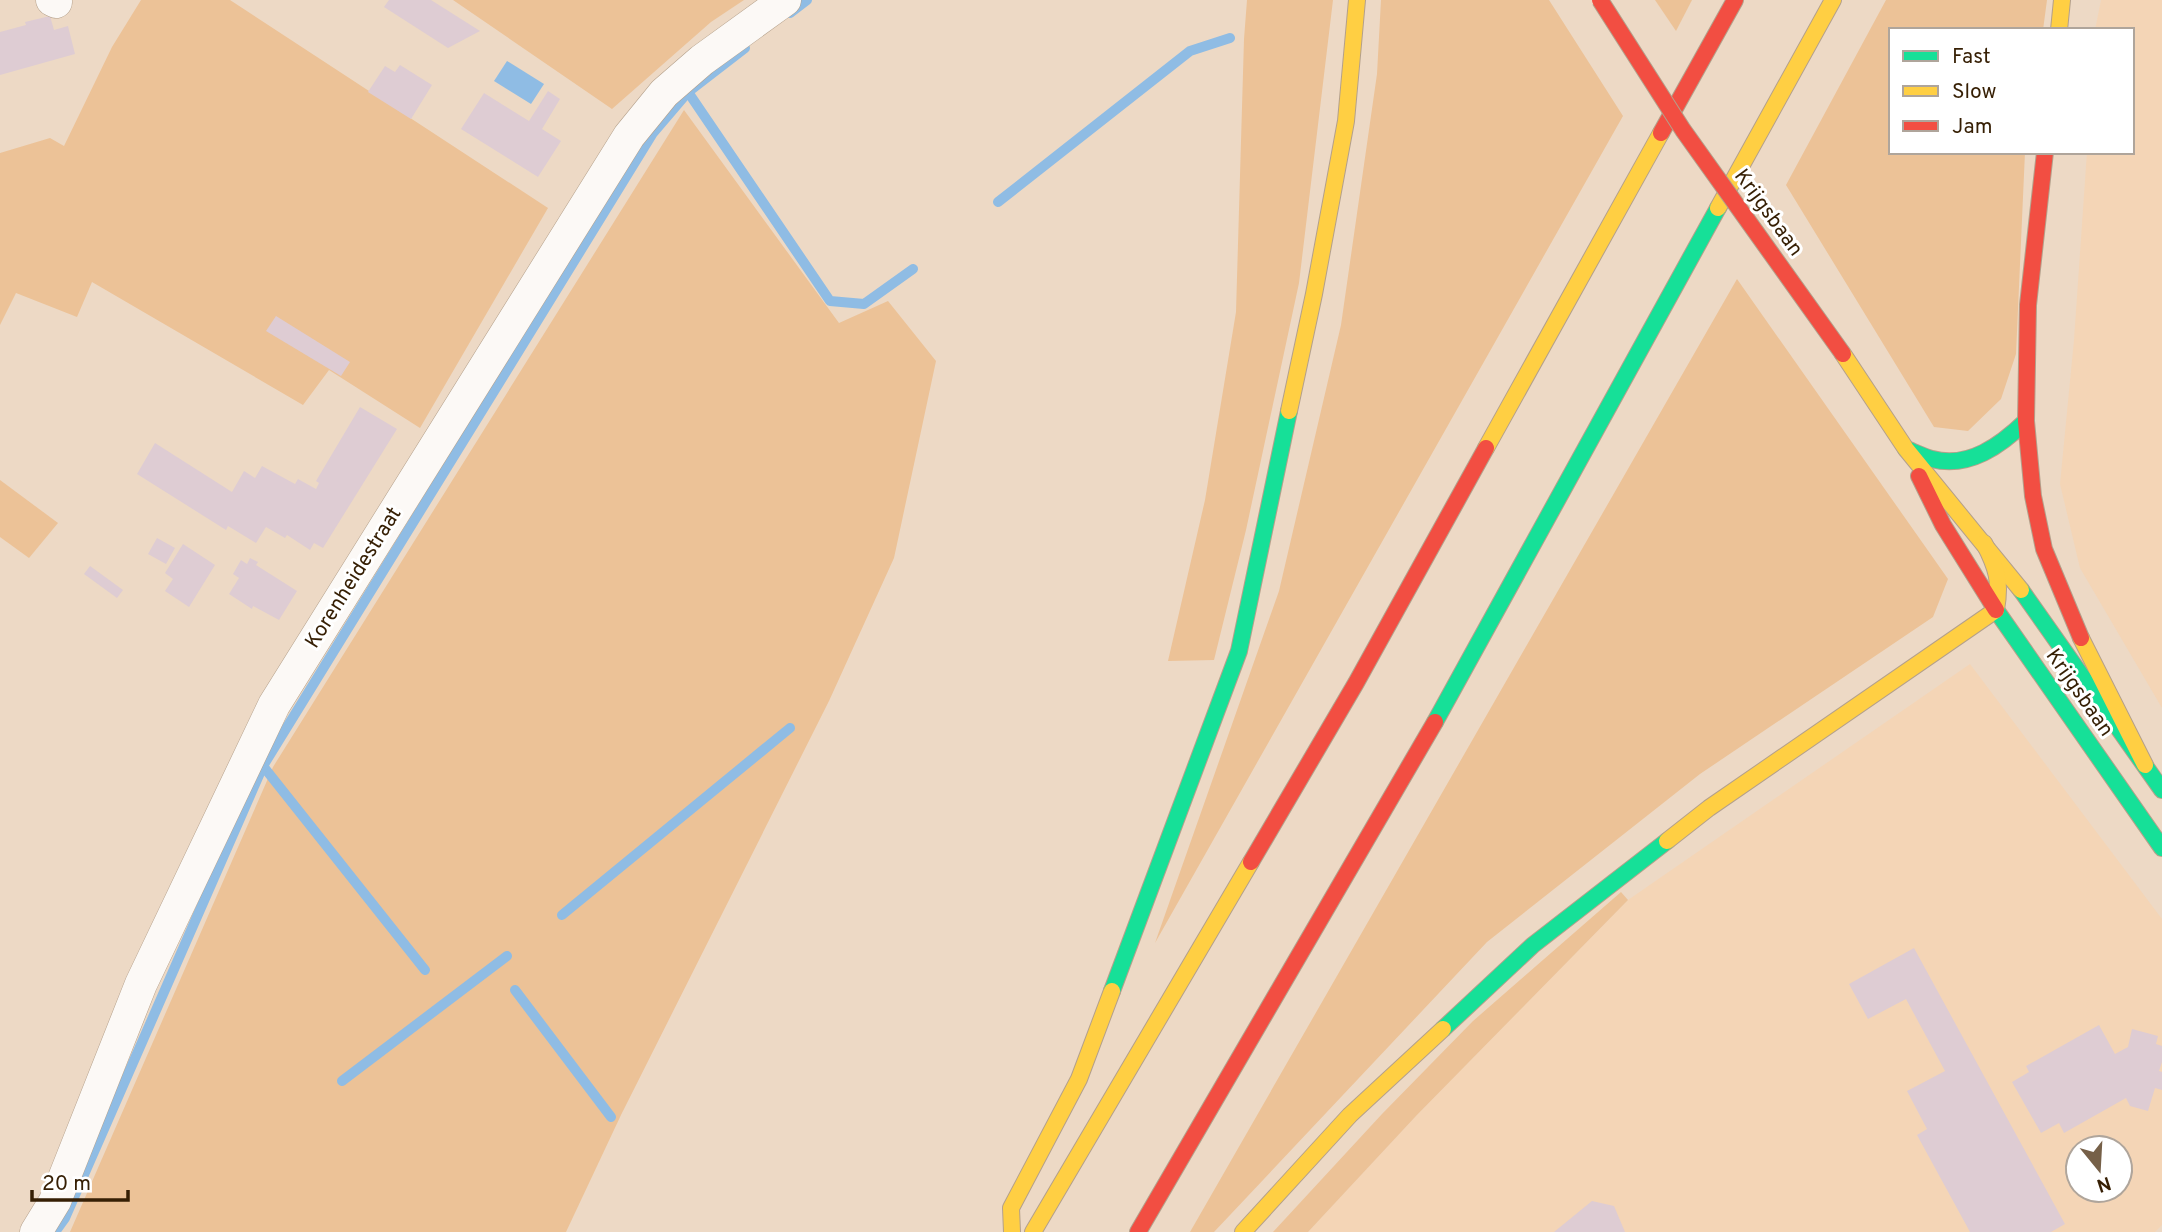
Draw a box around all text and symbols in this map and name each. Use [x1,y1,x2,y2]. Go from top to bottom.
legend [1889,28,2134,154]
text: Fast [1952,44,1991,71]
text: Slow [1952,79,1997,106]
text: Jam [1952,114,1993,141]
street label: Krijgsbaan [1727,164,1809,262]
street label: Korenheidestraat [300,502,408,654]
street label: Krijgsbaan [2039,644,2119,742]
north arrow [2064,1134,2134,1204]
scale bar [32,1158,128,1202]
text: N [2093,1170,2114,1197]
text: 20 m [42,1171,91,1198]

